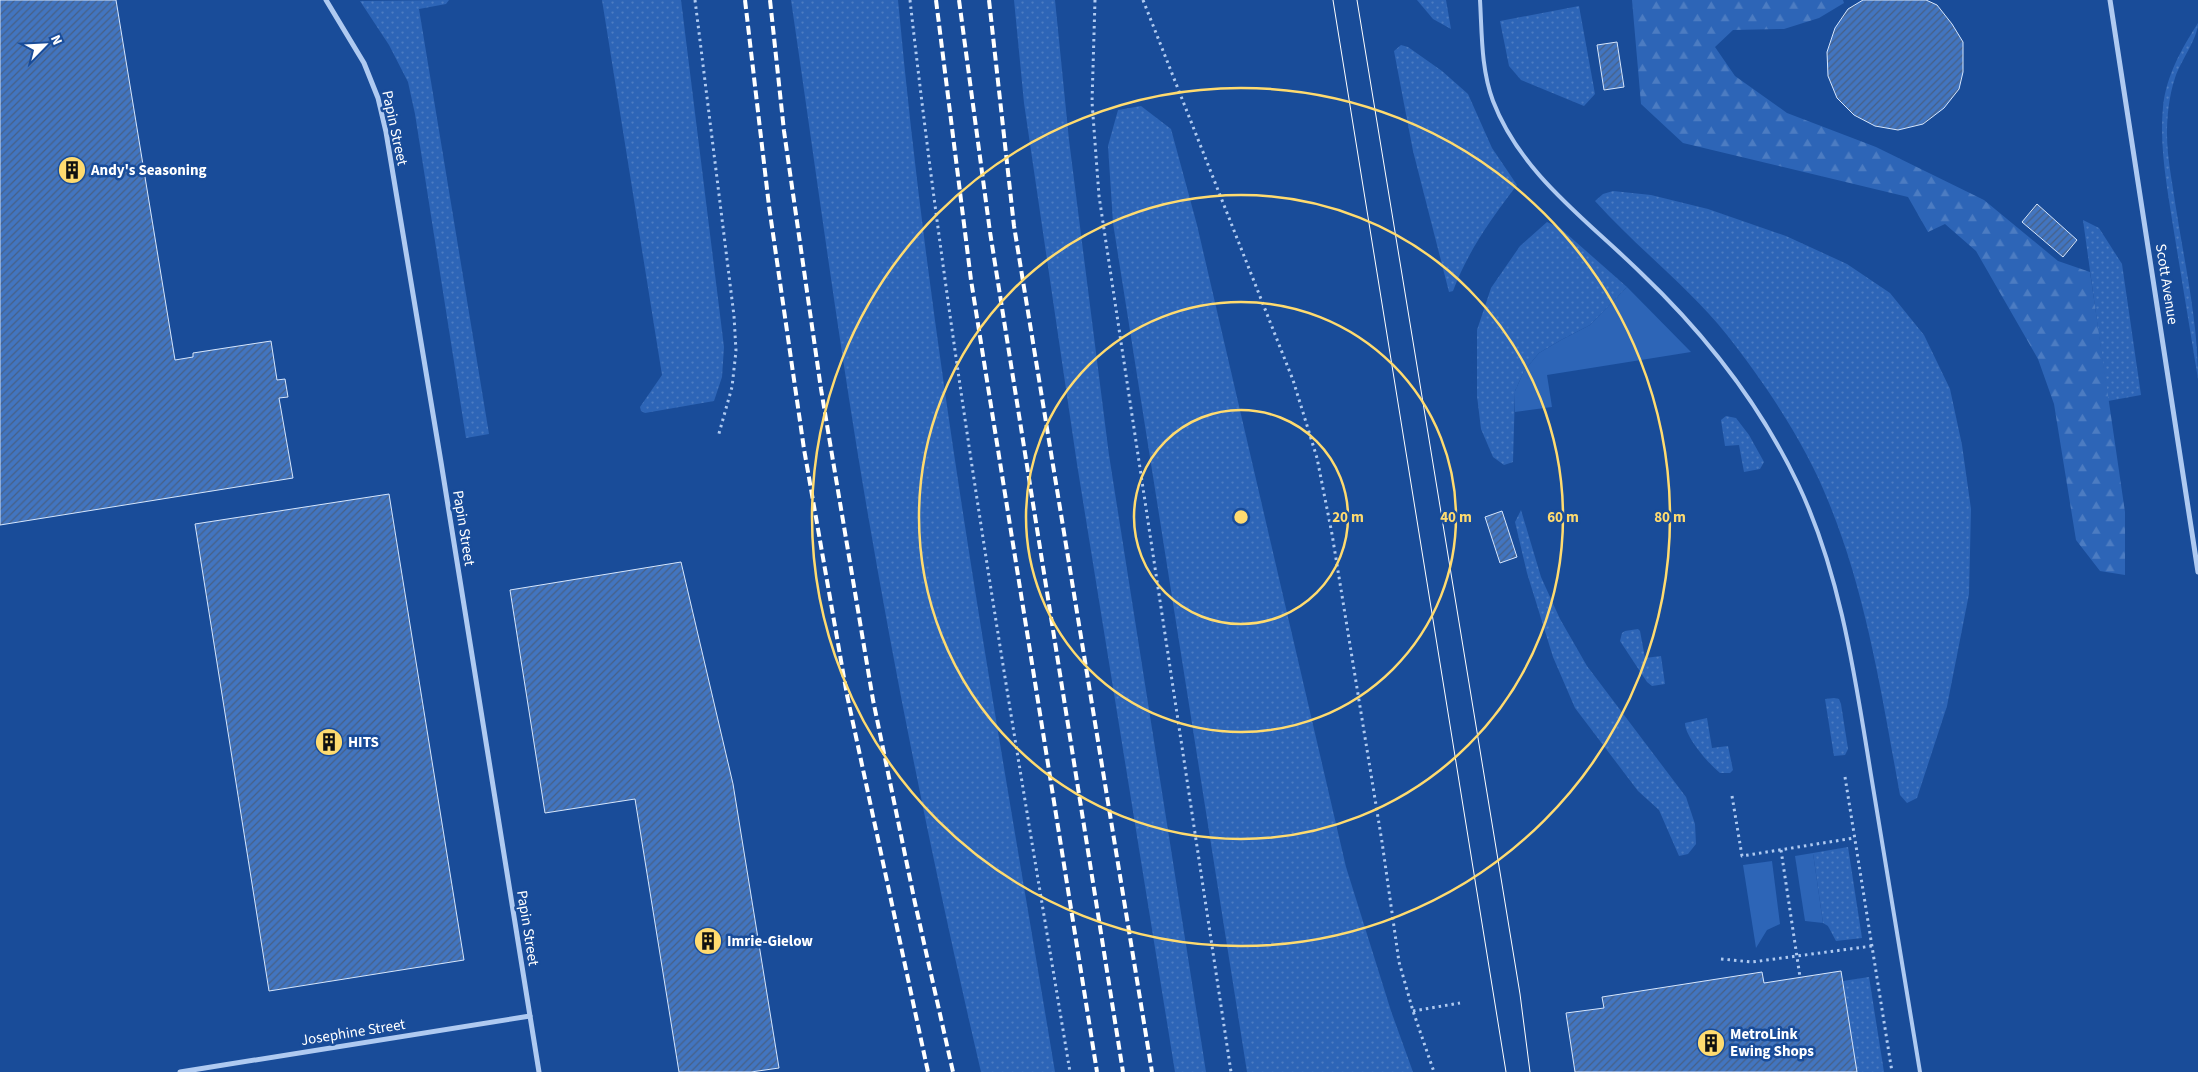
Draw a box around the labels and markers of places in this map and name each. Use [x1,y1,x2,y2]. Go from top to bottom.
building icon: Andy's Seasoning [57,155,87,185]
place label: Andy's Seasoning [90,160,207,181]
centre of rings [1232,508,1250,526]
building icon: HITS [314,727,344,757]
place label: HITS [348,732,379,753]
building icon: Imrie-Gielow [693,926,723,956]
place label: Imrie-Gielow [727,931,813,952]
place label: MetroLink Ewing Shops [1730,1024,1814,1062]
building icon: MetroLink Ewing Shops [1696,1028,1726,1058]

